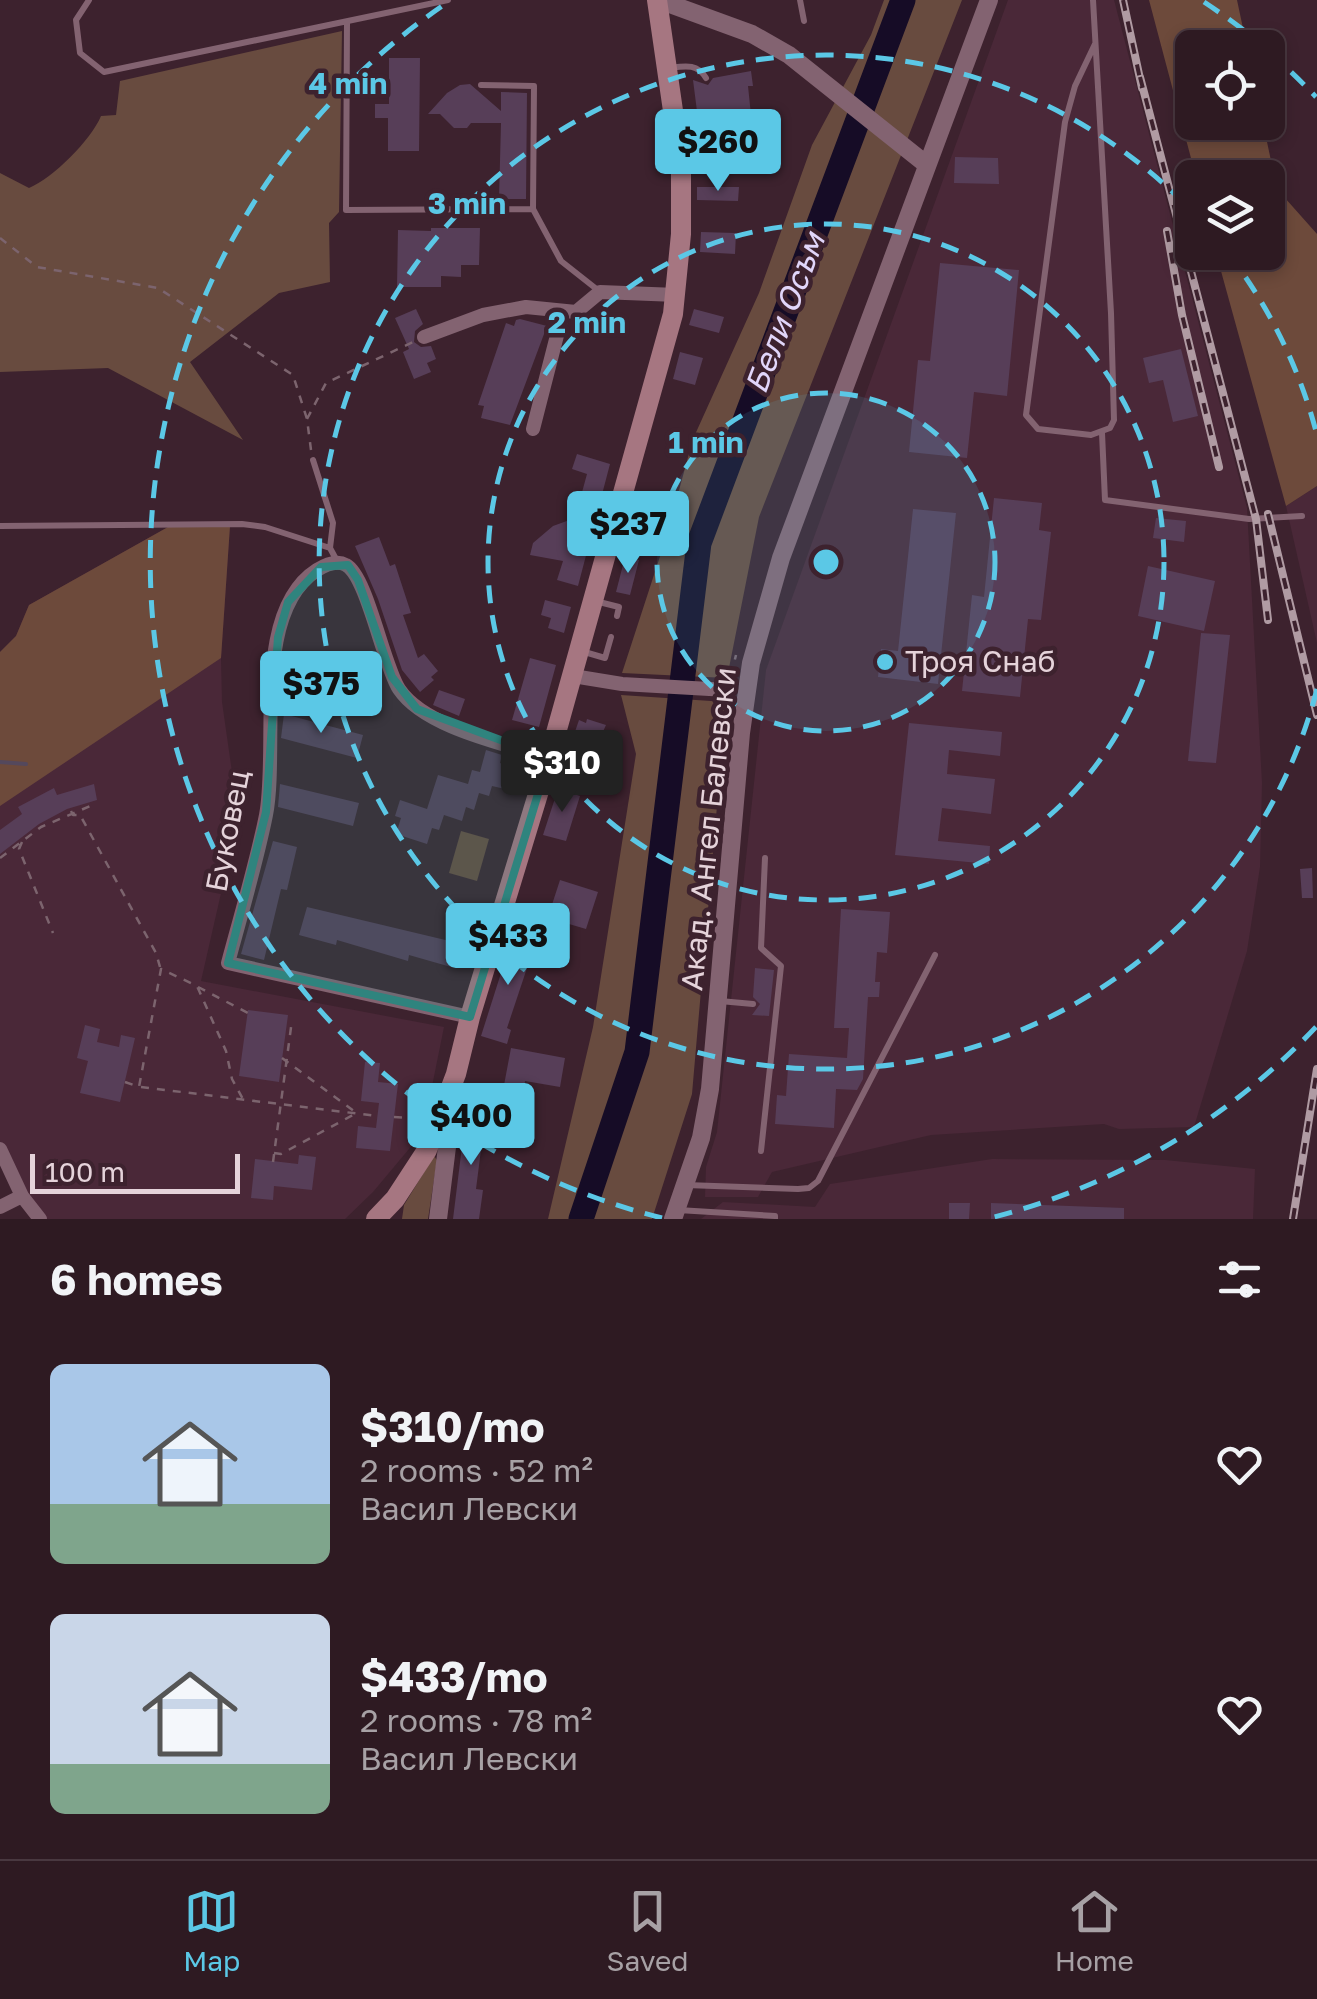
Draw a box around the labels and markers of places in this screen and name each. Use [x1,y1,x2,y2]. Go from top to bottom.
pin: $260 [659,109,777,194]
pin: $237 [569,491,687,576]
centre of rings [808,544,844,580]
place label: Троя Снаб [905,643,1055,679]
pin: $375 [262,651,380,736]
marker: Троя Снаб [874,651,896,673]
pin: $310 [503,730,621,815]
pin: $433 [449,903,567,988]
pin: $400 [412,1083,530,1168]

